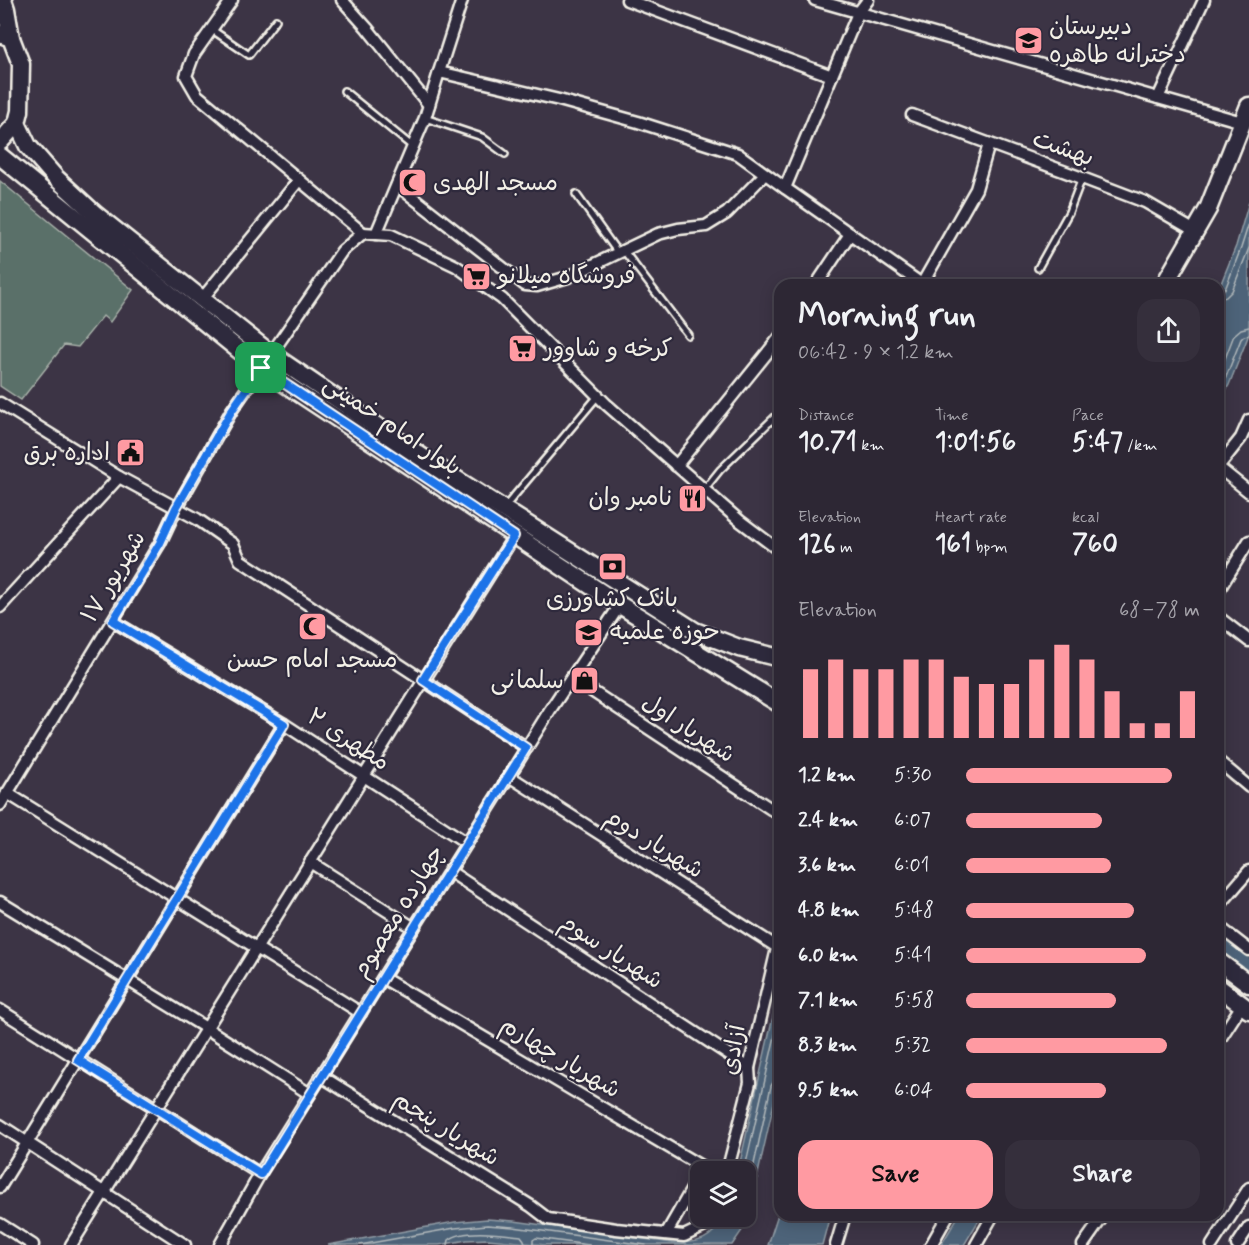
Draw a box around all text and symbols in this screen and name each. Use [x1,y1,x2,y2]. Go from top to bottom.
place label: دبیرستان دخترانه طاهره [1049,12,1186,71]
school or university icon: دبیرستان دخترانه طاهره [1012,25,1044,57]
street label: بهشت [1028,124,1098,174]
mosque icon: مسجد الهدی [396,167,428,199]
place label: مسجد الهدی [433,168,558,199]
supermarket icon: فروشگاه میلانو [461,260,493,292]
place label: فروشگاه میلانو [496,261,635,292]
text: Morning run [798,294,976,338]
button: share [1137,299,1200,362]
supermarket icon: کرخه و شاوور [507,333,539,365]
place label: کرخه و شاوور [542,334,673,365]
text: 06:42 · 9 × 1.2 km [798,339,954,366]
pin [235,342,286,393]
icon: arrive [244,351,277,384]
street label: بلوار امام خمینی [316,368,467,484]
text: Distance [798,405,854,426]
text: Time [935,405,969,426]
text: Pace [1072,405,1104,426]
text: 10.71 [798,426,857,460]
text: 1:01:56 [935,426,1016,460]
text: 5:47 [1072,426,1123,460]
text: km [857,435,885,456]
text: /km [1123,435,1157,456]
public building icon: اداره برق [115,437,147,469]
place label: اداره برق [24,438,110,469]
restaurant icon: نامبر وان [677,482,709,514]
place label: نامبر وان [589,483,672,514]
text: Elevation [798,507,861,528]
text: Heart rate [935,507,1007,528]
text: kcal [1072,507,1099,528]
street label: ۱۷ شهریور [74,525,154,629]
text: 126 [798,528,836,562]
text: 161 [935,528,971,562]
text: 760 [1072,528,1118,562]
text: m [836,537,853,558]
text: bpm [971,537,1008,558]
bank icon: بانک کشاورزی [596,550,628,582]
place label: بانک کشاورزی [546,584,678,615]
text: Elevation [798,597,877,624]
text: 68–78 m [1119,597,1200,624]
mosque icon: مسجد امام حسن [296,611,328,643]
school or university icon: حوزه علمیه [573,616,605,648]
place label: حوزه علمیه [610,617,720,648]
place label: مسجد امام حسن [227,645,397,677]
shop icon: سلمانی [569,665,601,697]
place label: سلمانی [490,666,564,697]
street label: شهریار اول [636,687,740,771]
street label: مطهری ۲ [301,702,395,778]
text: 1.2 km [798,762,855,789]
text: 5:30 [894,762,932,789]
street label: شهریار دوم [598,801,709,888]
text: 2.4 km [798,807,858,834]
text: 6:07 [894,807,931,834]
street label: چهارده معصوم [346,840,453,985]
text: 3.6 km [798,852,856,879]
text: 6:01 [894,852,929,879]
text: 4.8 km [798,897,860,924]
text: 5:48 [894,897,934,924]
street label: شهریار سوم [553,907,669,998]
text: 6.0 km [798,942,858,969]
text: 5:41 [894,942,932,969]
text: 7.1 km [798,987,858,1014]
text: 5:58 [894,987,934,1014]
street label: شهریار چهارم [494,1010,626,1107]
street label: آزادی [714,1021,754,1078]
text: 8.3 km [798,1032,857,1059]
text: 5:32 [894,1032,931,1059]
text: 9.5 km [798,1077,859,1104]
text: 6:04 [894,1077,933,1104]
street label: شهریار پنجم [386,1084,505,1175]
button: Save [798,1140,993,1209]
button: Share [1005,1140,1200,1209]
map controls [690,1161,756,1227]
button: layers [690,1161,756,1227]

